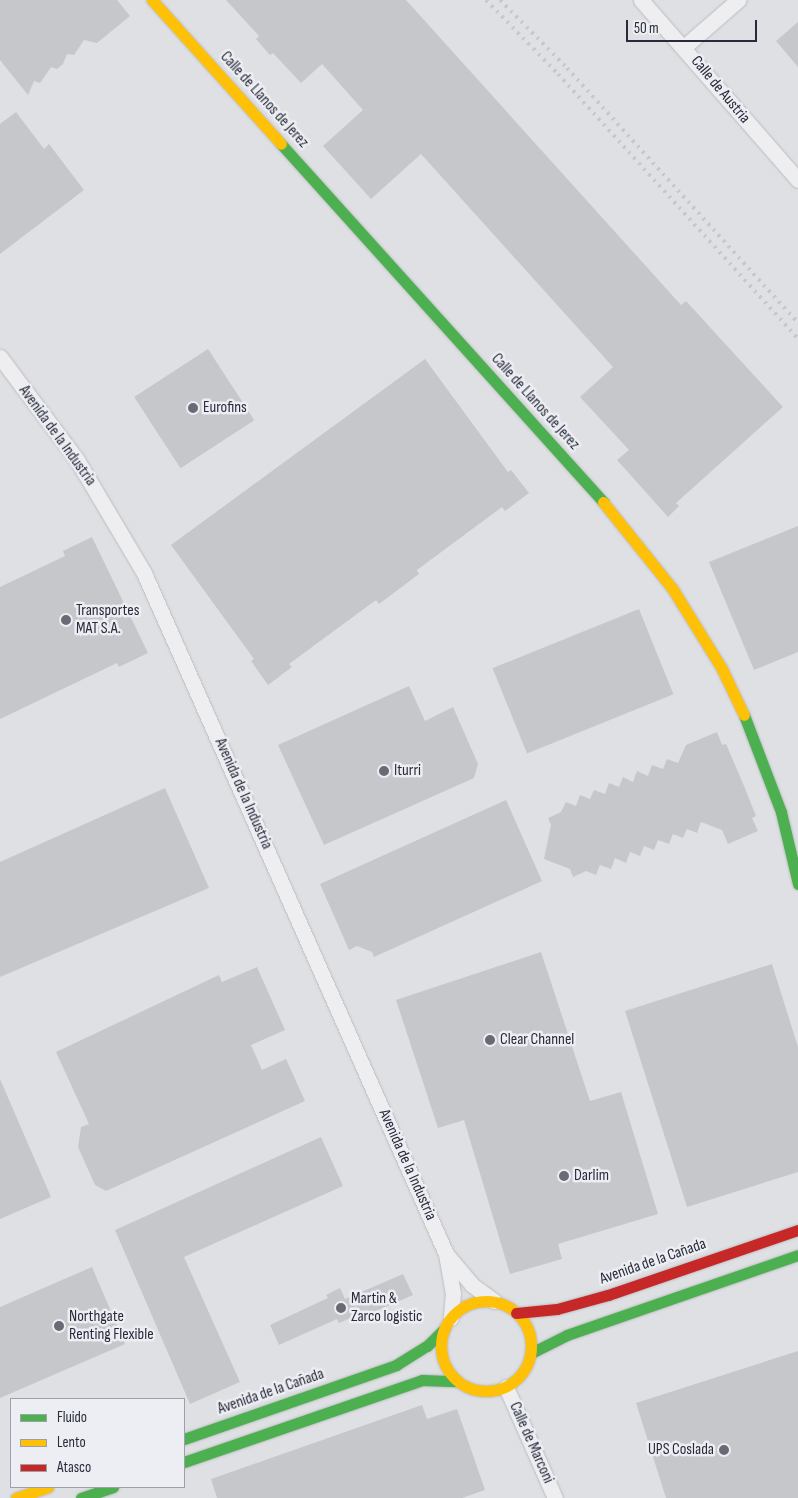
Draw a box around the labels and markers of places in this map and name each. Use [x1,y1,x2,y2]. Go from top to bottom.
place label: Eurofins [203,398,247,418]
marker: Eurofins [187,402,199,414]
place label: Transportes MAT S.A. [76,601,139,639]
marker: Transportes MAT S.A. [60,614,72,626]
place label: Iturri [394,761,421,781]
marker: Iturri [378,765,390,777]
place label: Clear Channel [500,1030,574,1050]
marker: Clear Channel [484,1034,496,1046]
place label: Darlim [574,1166,609,1186]
marker: Darlim [558,1170,570,1182]
place label: Martin & Zarco logistic [351,1289,422,1327]
marker: Martin & Zarco logistic [335,1302,347,1314]
place label: Northgate Renting Flexible [69,1307,154,1345]
marker: Northgate Renting Flexible [53,1320,65,1332]
place label: UPS Coslada [648,1440,714,1460]
marker: UPS Coslada [718,1444,730,1456]

